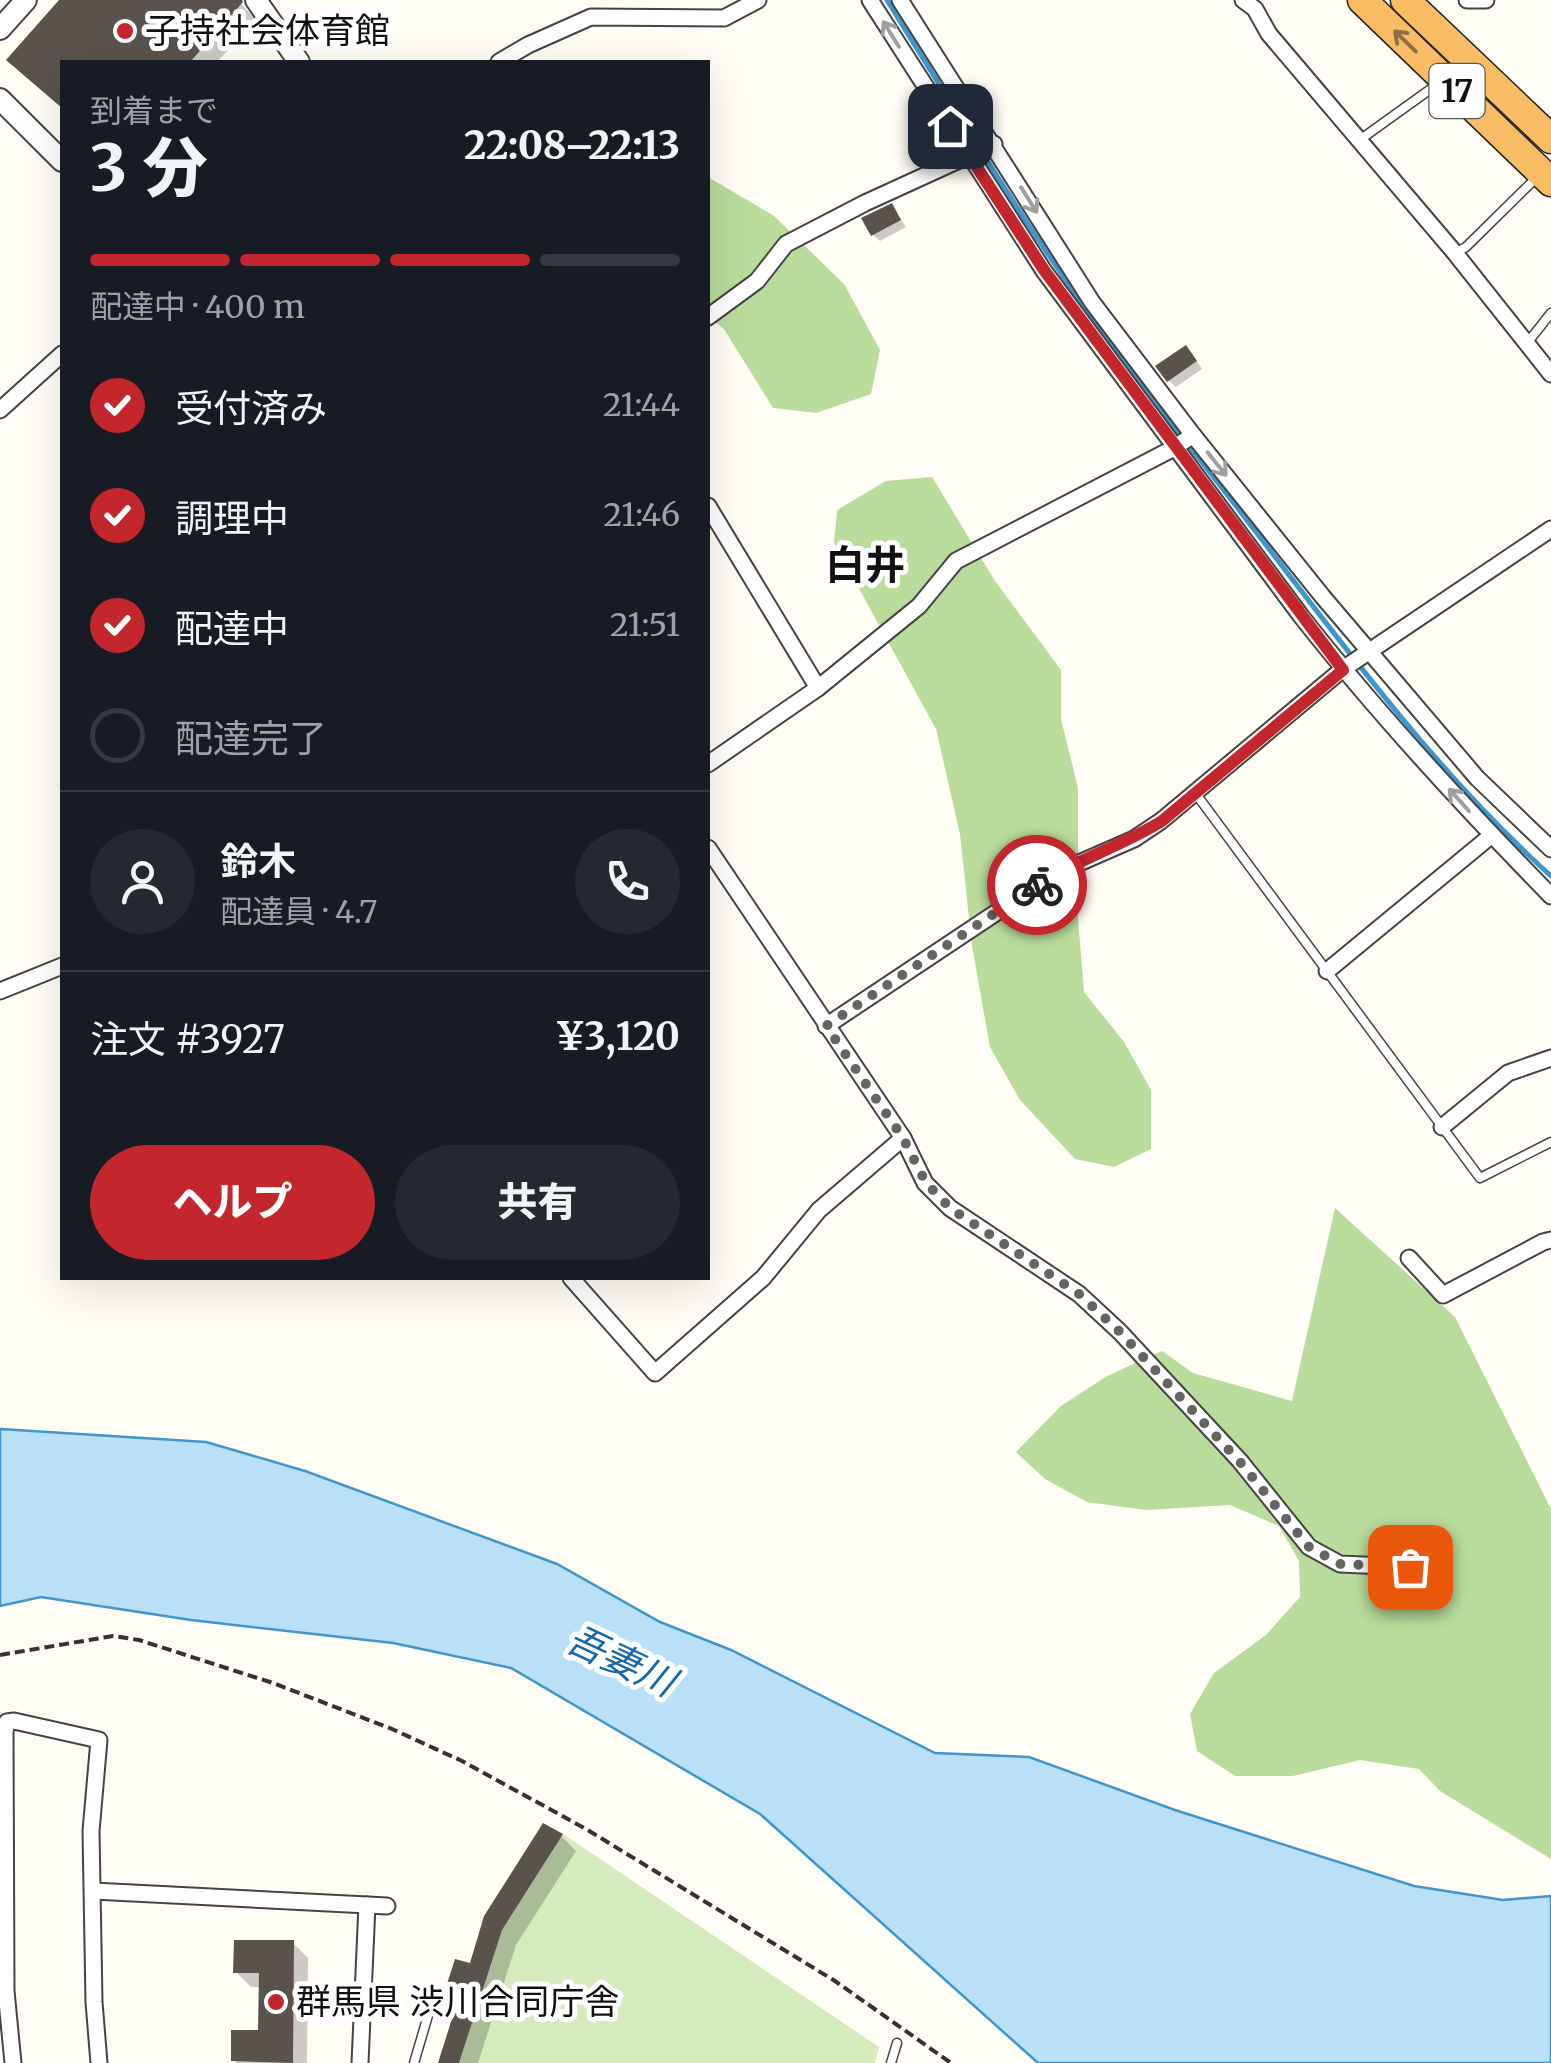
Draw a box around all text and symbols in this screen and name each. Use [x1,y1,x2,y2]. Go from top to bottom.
place label: 子持社会体育館 [145,9,390,53]
marker: 子持社会体育館 [114,20,136,42]
one-way arrow [881,20,902,49]
one-way arrow [1394,30,1418,54]
road number: 17 [1430,64,1484,118]
pin [908,84,993,169]
text: 到着まで [90,91,218,131]
icon: home [923,99,978,154]
text: 22:08–22:13 [464,122,680,169]
text: 3 分 [90,127,208,209]
one-way arrow [1019,185,1039,213]
text: 配達中 · 400 m [90,287,305,327]
icon: check [90,378,145,433]
text: 受付済み [175,385,327,432]
text: 21:44 [603,385,680,425]
one-way arrow [1206,451,1228,477]
icon: check [90,488,145,543]
text: 調理中 [175,495,289,542]
text: 21:46 [603,495,680,535]
district label: 白井 [825,540,905,590]
icon: check [90,598,145,653]
text: 配達中 [175,605,289,652]
text: 21:51 [610,605,680,645]
text: 配達完了 [175,715,327,762]
one-way arrow [1448,788,1471,813]
button: person [90,829,195,934]
button: phone [575,829,680,934]
courier [987,835,1087,935]
text: 鈴木 [220,838,296,885]
icon: bike [1010,858,1065,913]
text: 配達員 · 4.7 [220,892,377,932]
text: ¥3,120 [555,1013,680,1060]
text: 注文 #3927 [90,1016,285,1063]
button: ヘルプ [90,1145,375,1260]
button: 共有 [395,1145,680,1260]
pin [1368,1525,1453,1610]
icon: bag [1383,1540,1438,1595]
water label: 吾妻川 [560,1615,686,1708]
place label: 群馬県 渋川合同庁舎 [296,1980,619,2024]
marker: 群馬県 渋川合同庁舎 [265,1991,287,2013]

